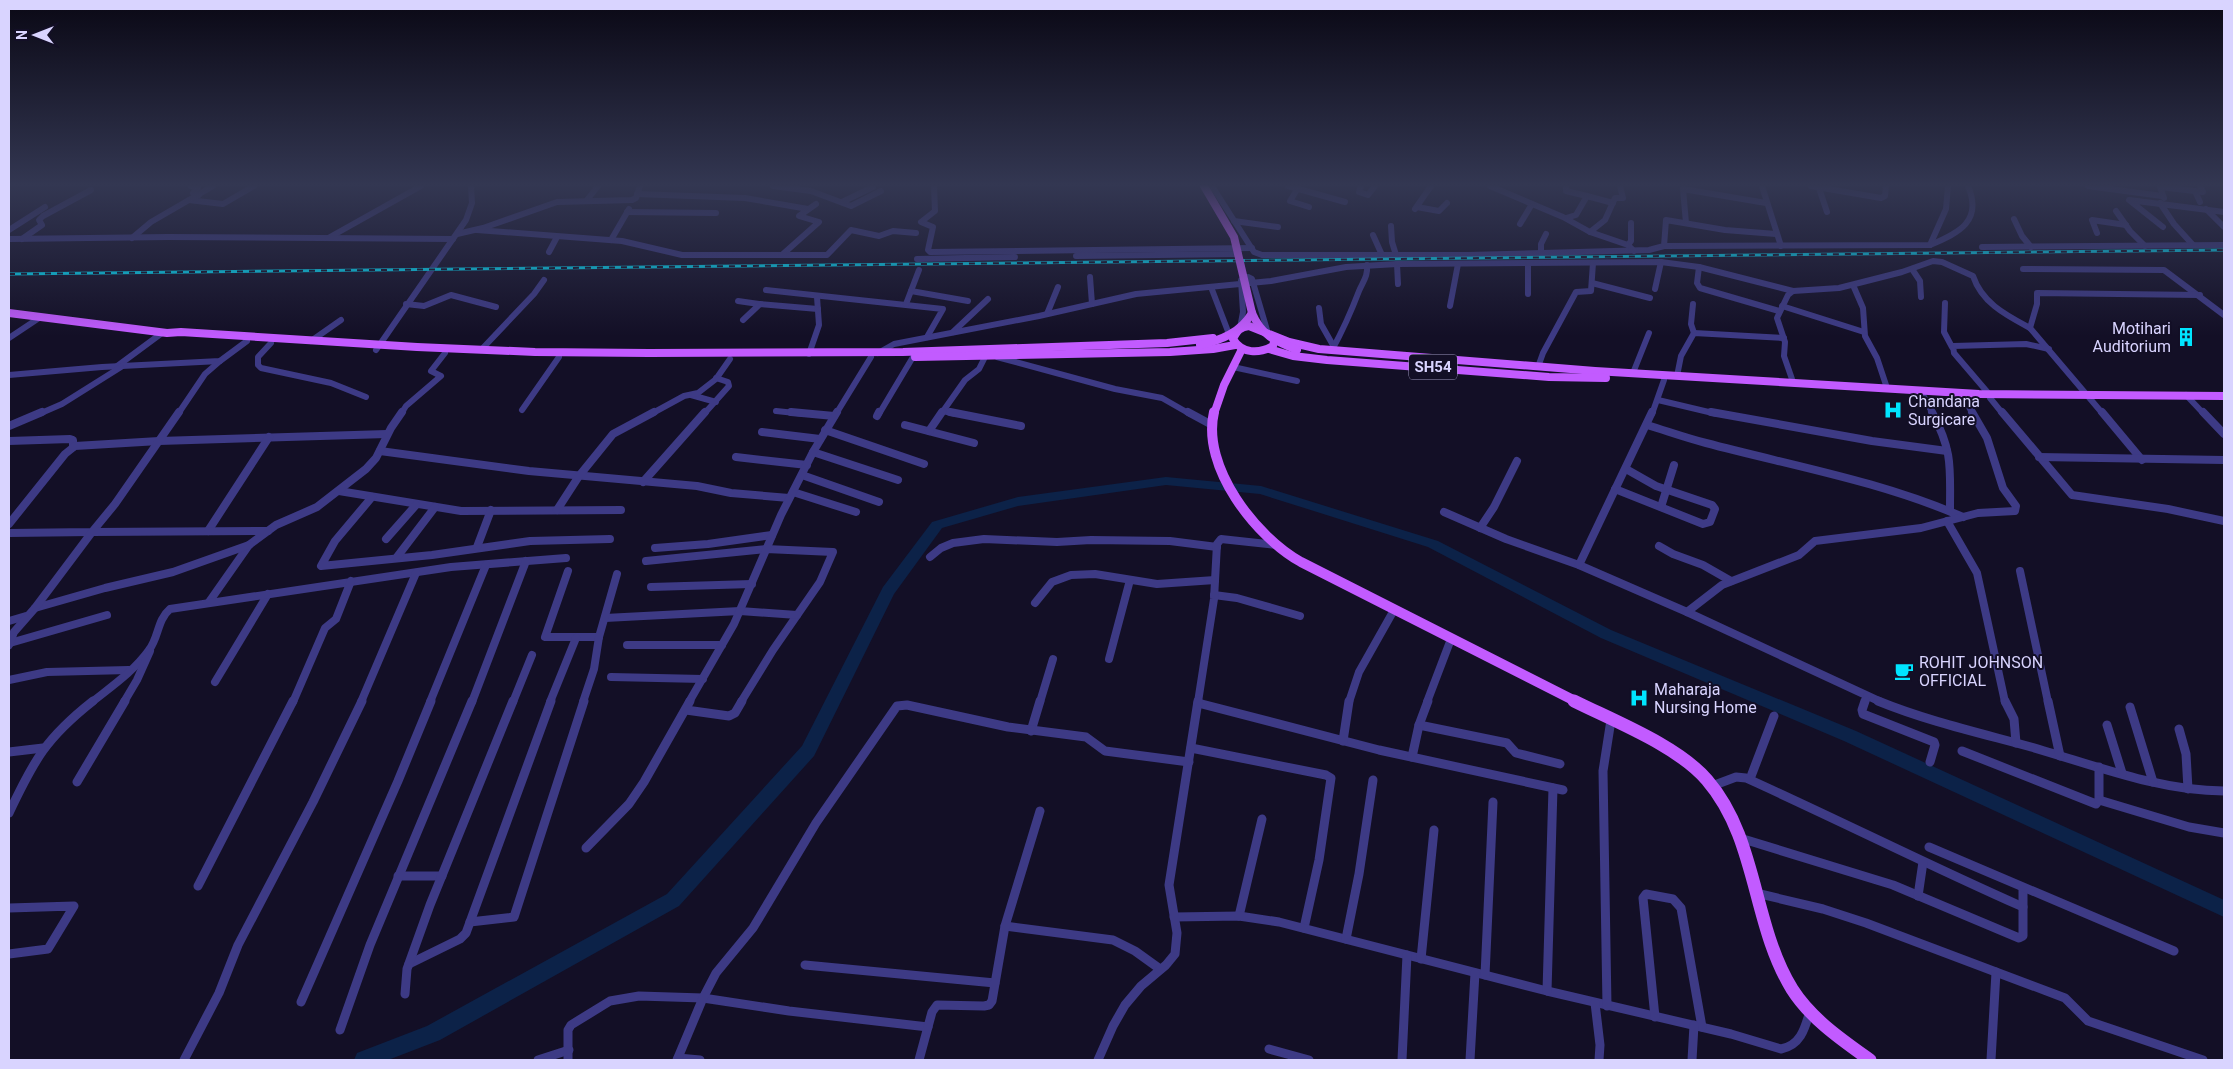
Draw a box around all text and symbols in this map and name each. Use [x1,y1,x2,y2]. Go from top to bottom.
north arrow [10,10,60,60]
text: N [14,30,30,40]
place label: Motihari Auditorium [2093,319,2171,356]
building icon: Motihari Auditorium [2175,326,2197,348]
road number: SH54 [1409,354,1457,380]
place label: Chandana Surgicare [1908,392,1980,429]
hospital icon: Chandana Surgicare [1882,399,1904,421]
place label: ROHIT JOHNSON OFFICIAL [1919,653,2043,690]
cafe icon: ROHIT JOHNSON OFFICIAL [1893,660,1915,682]
place label: Maharaja Nursing Home [1654,680,1757,717]
hospital icon: Maharaja Nursing Home [1628,687,1650,709]

